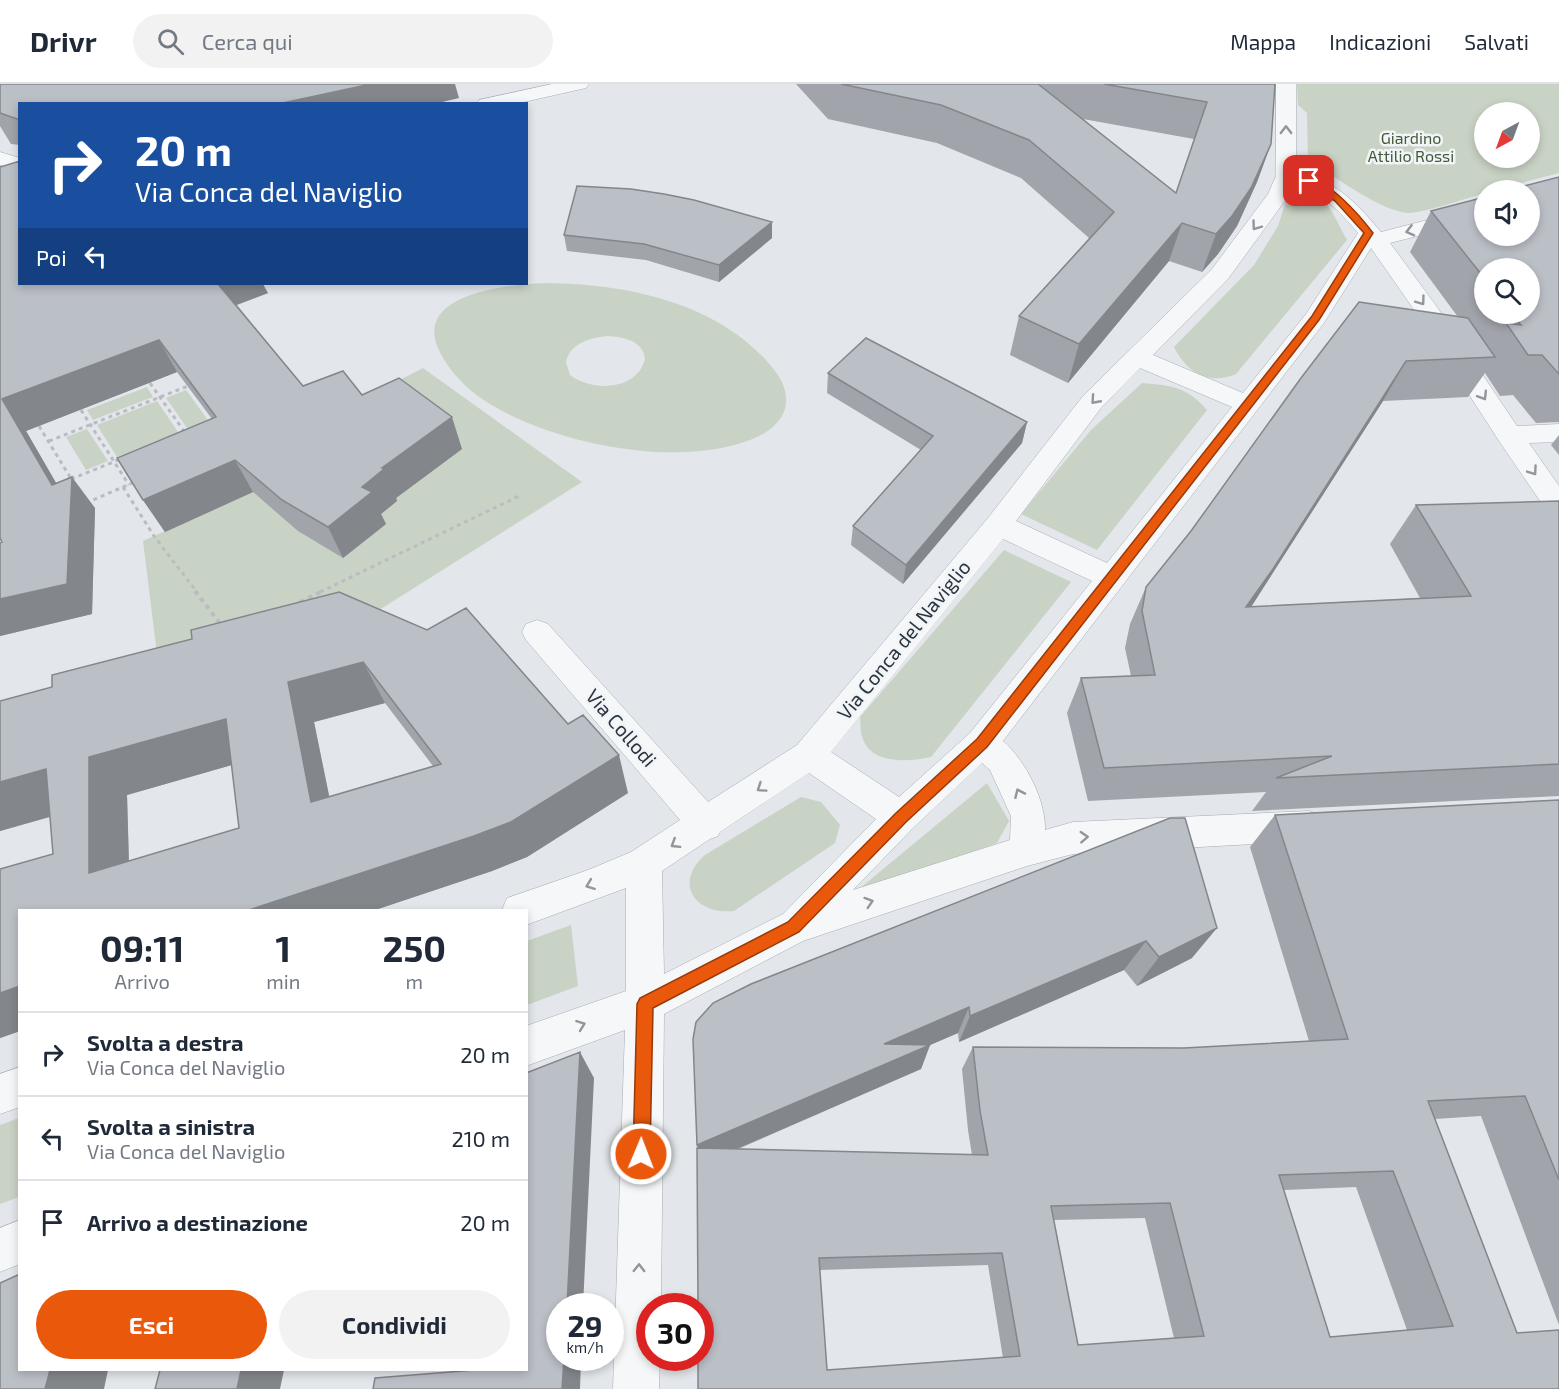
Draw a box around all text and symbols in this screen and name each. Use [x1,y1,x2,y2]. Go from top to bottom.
search box [133,14,553,68]
text: Drivr [30,24,97,58]
icon: search [154,25,187,58]
text: Cerca qui [202,28,293,54]
text: Mappa [1230,29,1296,54]
text: Indicazioni [1329,29,1431,54]
text: Salvati [1464,29,1529,54]
north arrow [1474,102,1540,168]
map controls [1474,102,1540,324]
text: 20 m [135,124,232,174]
icon: right [36,126,114,204]
one-way arrow [1280,126,1292,135]
park label: Giardino Attilio Rossi [1368,128,1454,165]
pin [1283,155,1334,206]
icon: arrive [1292,164,1325,197]
text: Via Conca del Naviglio [135,175,403,207]
button: sound [1474,180,1540,246]
one-way arrow [1252,219,1263,230]
one-way arrow [1405,223,1415,236]
icon: left [79,240,112,273]
text: Poi [36,244,67,270]
button: search [1474,258,1540,324]
one-way arrow [1413,295,1424,306]
one-way arrow [1476,390,1487,401]
one-way arrow [1091,393,1102,404]
one-way arrow [1526,464,1537,475]
street label: Via Conca del Naviglio [831,555,975,724]
street label: Via Collodi [582,684,662,771]
one-way arrow [757,781,768,792]
one-way arrow [1014,789,1026,800]
one-way arrow [1079,831,1088,844]
one-way arrow [671,836,681,848]
one-way arrow [586,878,596,891]
one-way arrow [863,897,874,909]
text: 09:11 [100,926,184,969]
text: 1 [276,926,291,969]
text: 250 [382,926,446,969]
text: Arrivo [115,969,170,993]
text: min [266,969,300,993]
text: m [405,969,423,993]
one-way arrow [575,1019,586,1032]
text: Svolta a destra [87,1029,244,1055]
icon: right [36,1038,69,1071]
text: 20 m [460,1041,510,1067]
text: Via Conca del Naviglio [87,1055,285,1079]
text: Svolta a sinistra [87,1113,255,1139]
icon: left [36,1122,69,1155]
position arrow [609,1122,673,1186]
text: 210 m [451,1125,510,1151]
text: Via Conca del Naviglio [87,1139,285,1163]
icon: arrive [36,1206,69,1239]
text: Arrivo a destinazione [87,1209,308,1235]
text: 20 m [460,1209,510,1235]
one-way arrow [632,1263,645,1272]
button: Esci [36,1290,267,1359]
button: Condividi [279,1290,510,1359]
speed limit sign: 30 [636,1293,714,1371]
text: 29 [567,1307,603,1343]
text: km/h [566,1338,604,1356]

